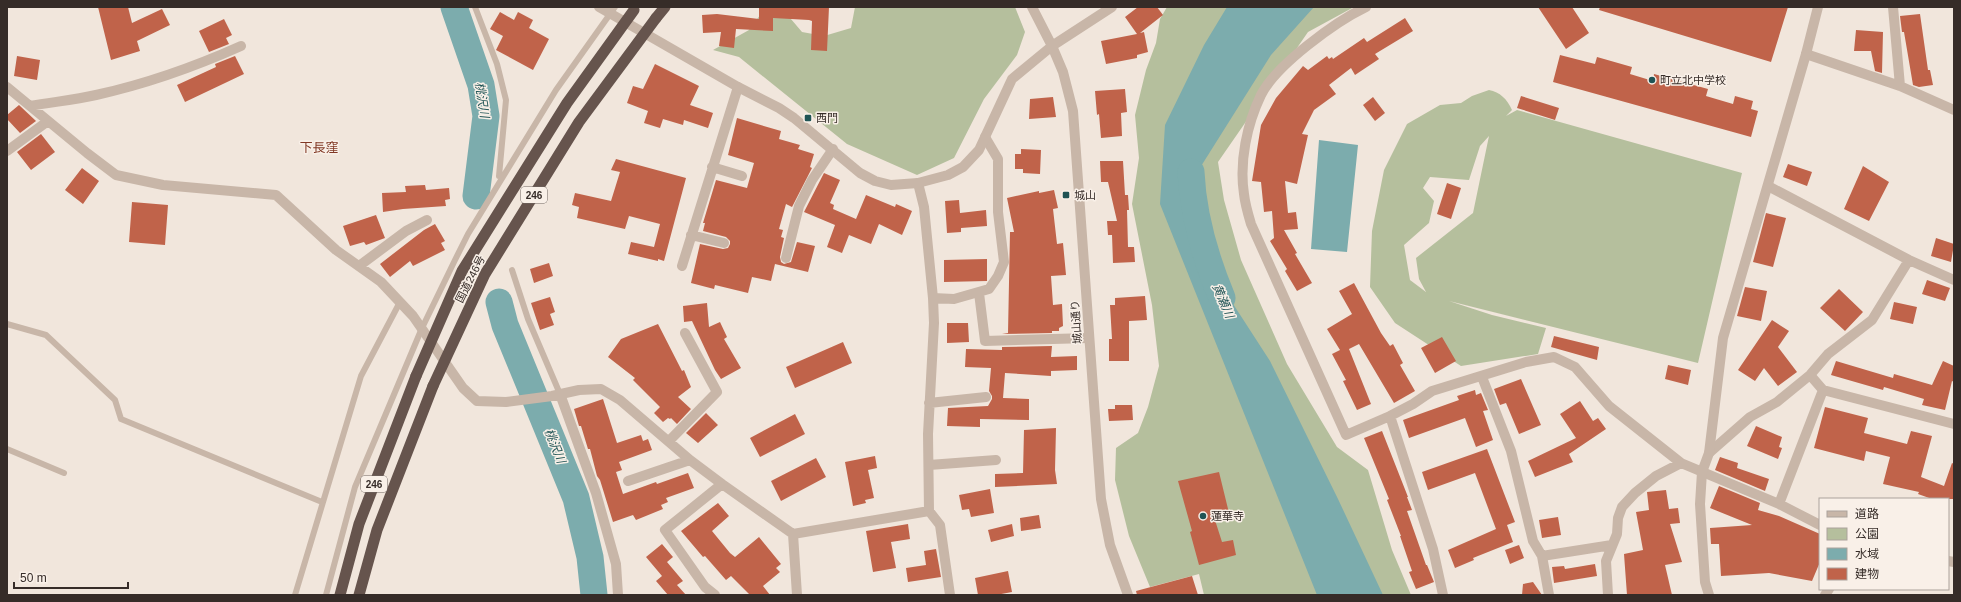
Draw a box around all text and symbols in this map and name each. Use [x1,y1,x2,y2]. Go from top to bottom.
place label: 町立北中学校 [1660,74,1726,86]
marker: 町立北中学校 [1647,75,1657,85]
water label: 桃沢川 [472,81,492,121]
place label: 西門 [816,112,838,124]
marker: 西門 [803,113,813,123]
district label: 下長窪 [299,140,339,155]
road number: 246 [521,187,547,203]
place label: 城山 [1074,189,1096,201]
marker: 城山 [1061,190,1071,200]
street label: 国道246号 [453,253,487,305]
water label: 黄瀬川 [1210,282,1237,322]
street label: 城山通り [1068,300,1084,344]
water label: 桃沢川 [542,427,569,467]
road number: 246 [361,476,387,492]
legend [1819,498,1949,590]
text: 道路 [1855,507,1879,521]
place label: 蓮華寺 [1211,510,1244,522]
marker: 蓮華寺 [1198,511,1208,521]
text: 公園 [1855,527,1879,541]
text: 水域 [1855,547,1879,561]
scale bar [14,564,128,590]
text: 建物 [1855,567,1879,581]
text: 50 m [20,571,47,585]

